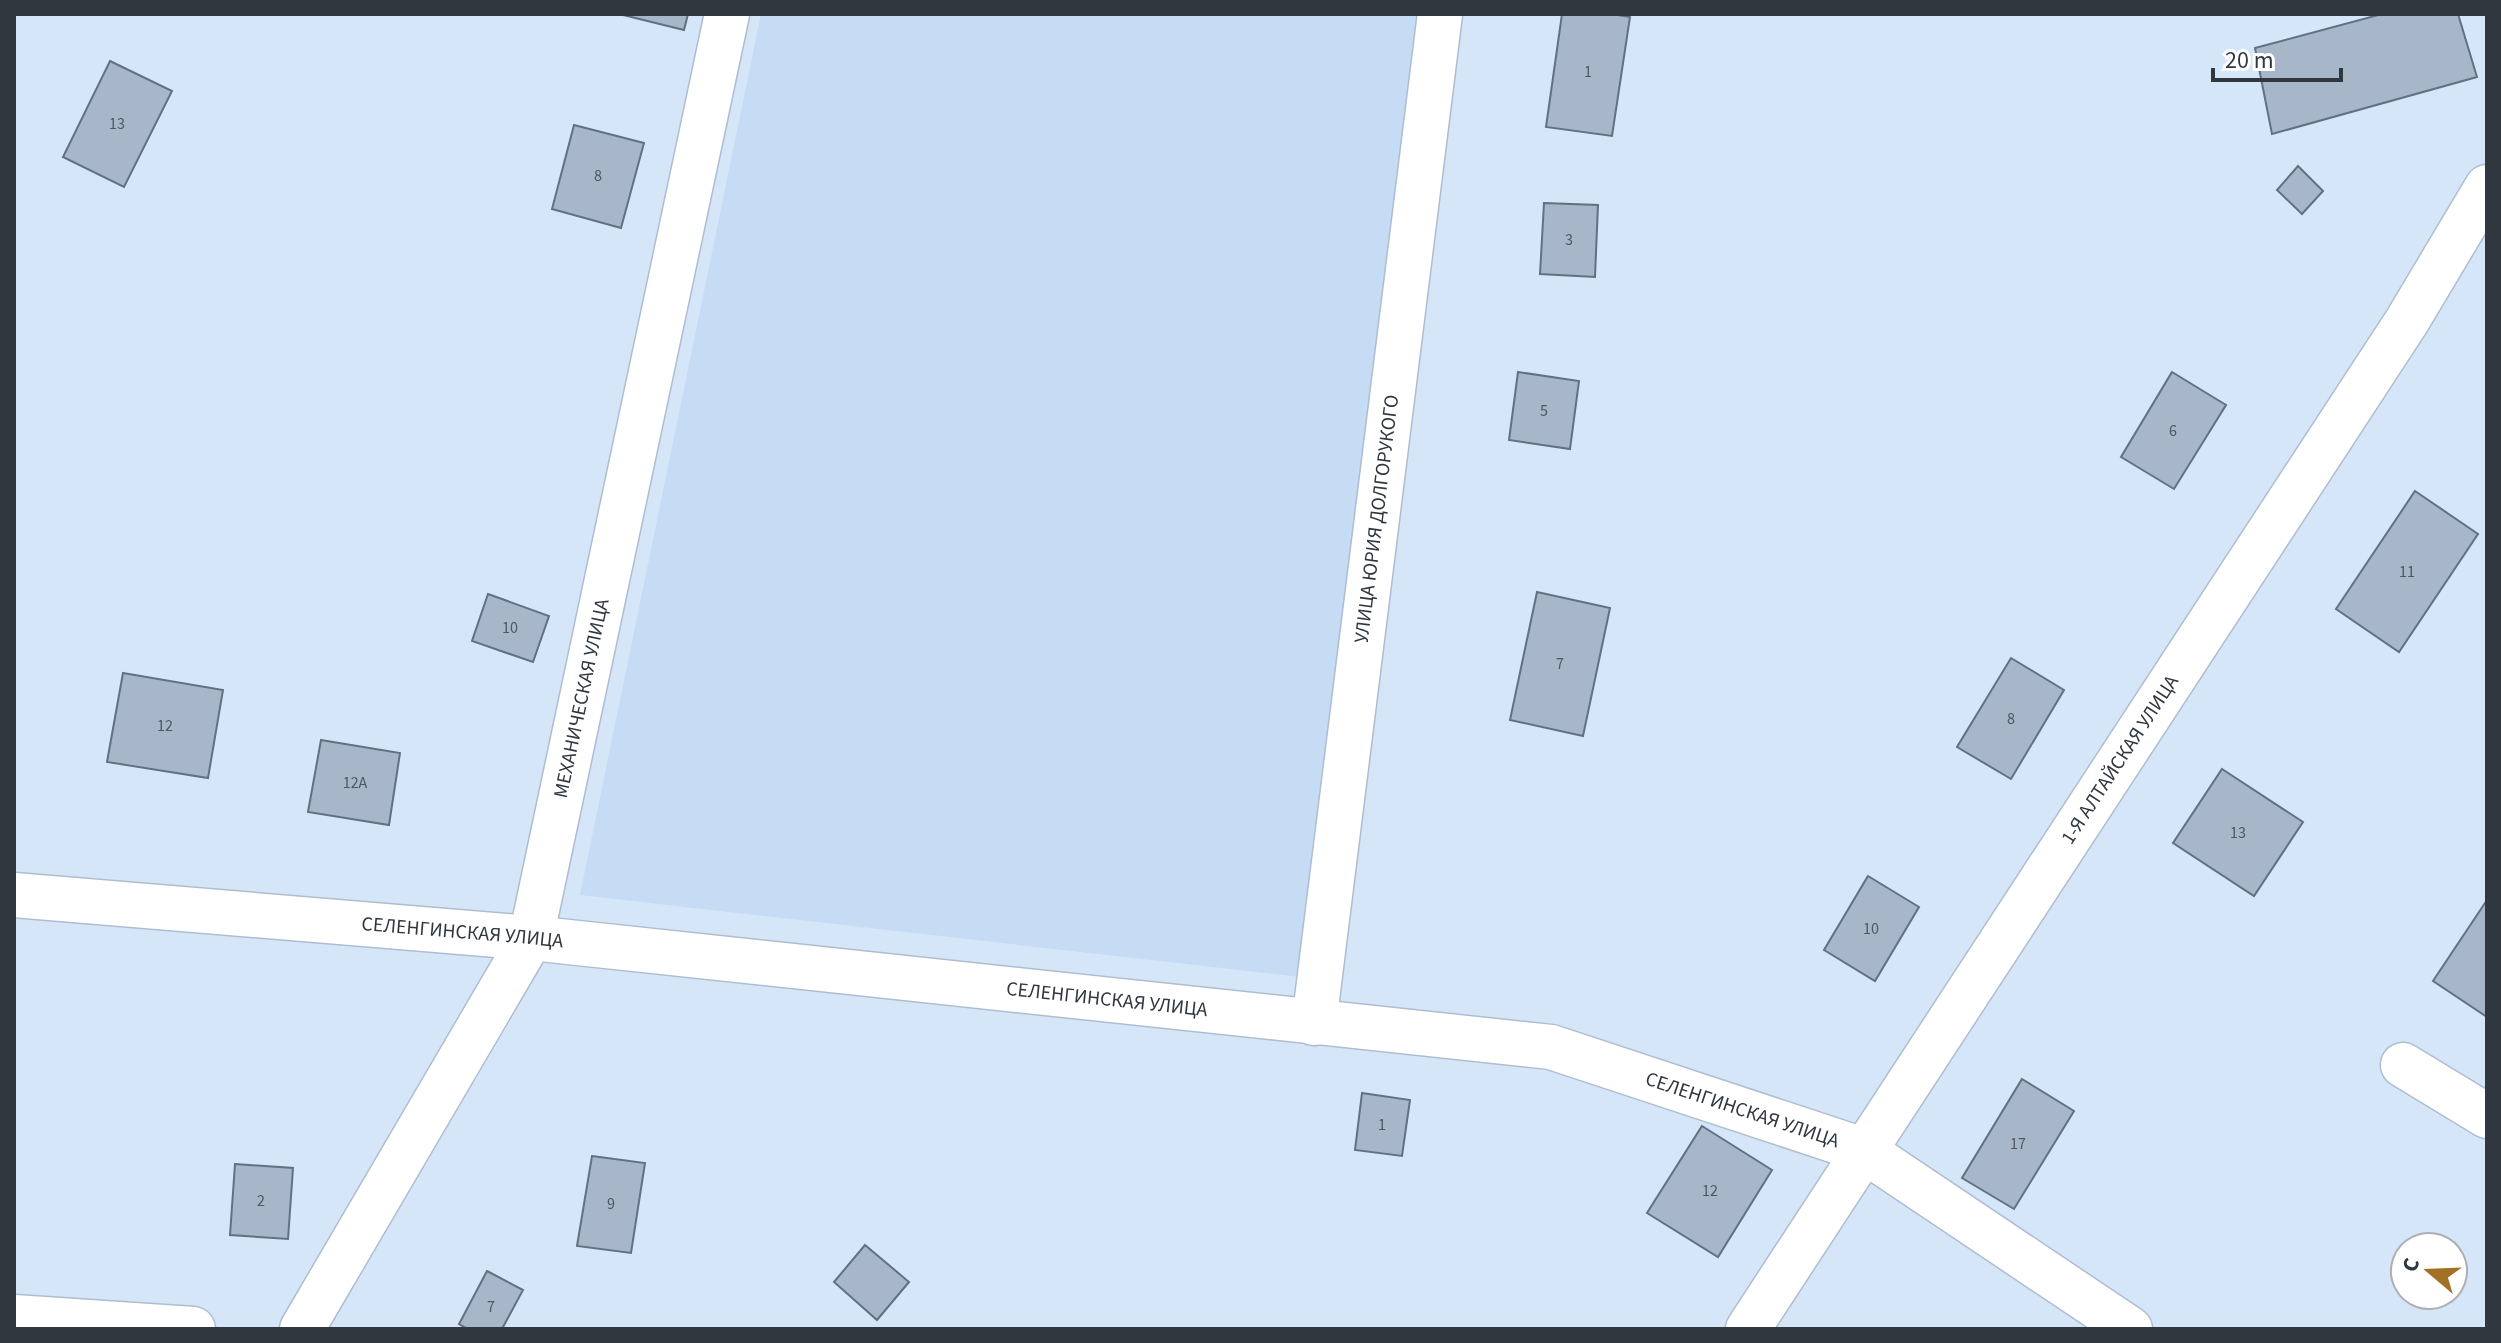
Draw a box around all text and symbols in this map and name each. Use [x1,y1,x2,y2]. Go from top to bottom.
scale bar [2213,32,2341,82]
text: 20 m [2225,43,2274,78]
house number: 1 [1584,61,1592,83]
house number: 13 [109,113,125,135]
house number: 8 [594,165,602,187]
house number: 3 [1565,229,1573,251]
street label: УЛИЦА ЮРИЯ ДОЛГОРУКОГО [1348,393,1406,645]
house number: 5 [1540,400,1548,422]
house number: 6 [2169,420,2177,442]
house number: 11 [2399,561,2415,583]
street label: МЕХАНИЧЕСКАЯ УЛИЦА [547,596,617,801]
house number: 10 [502,617,518,639]
house number: 7 [1556,653,1564,675]
street label: 1-Я АЛТАЙСКАЯ УЛИЦА [2054,670,2186,850]
house number: 8 [2007,708,2015,730]
house number: 12 [157,715,173,737]
house number: 12А [343,772,368,794]
house number: 13 [2230,822,2246,844]
street label: СЕЛЕНГИНСКАЯ УЛИЦА [360,910,565,955]
house number: 10 [1863,918,1879,940]
street label: СЕЛЕНГИНСКАЯ УЛИЦА [1005,975,1209,1024]
street label: СЕЛЕНГИНСКАЯ УЛИЦА [1642,1065,1843,1155]
house number: 1 [1378,1114,1386,1136]
house number: 17 [2010,1133,2026,1155]
house number: 12 [1702,1180,1718,1202]
house number: 2 [257,1190,265,1212]
house number: 9 [607,1193,615,1215]
north arrow [2389,1231,2469,1311]
text: С [2394,1253,2428,1276]
house number: 7 [487,1296,495,1318]

